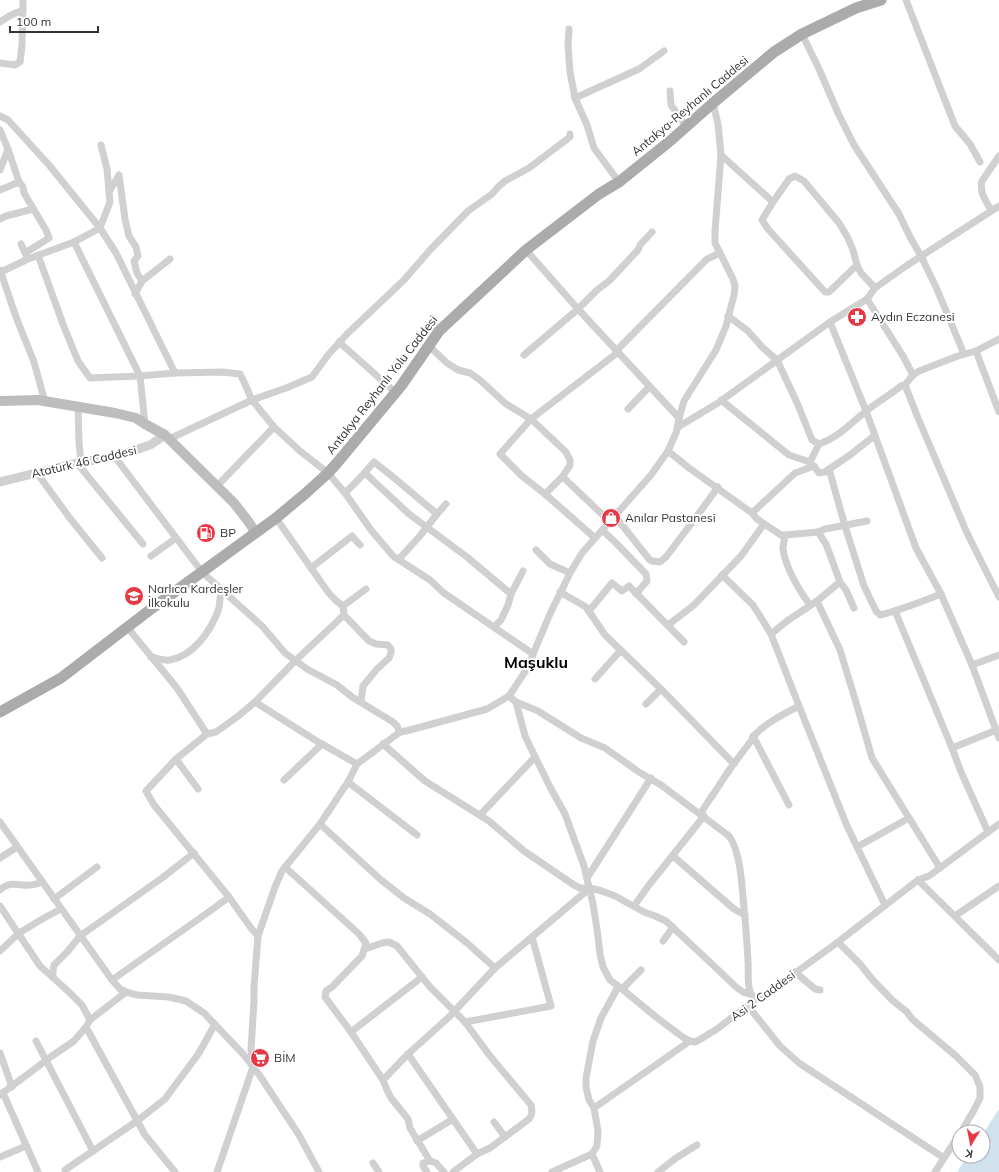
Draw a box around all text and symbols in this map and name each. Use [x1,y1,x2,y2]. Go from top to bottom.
scale bar [10,8,98,34]
text: 100 m [16,14,51,29]
street label: Antakya-Reyhanlı Caddesi [628,52,751,159]
pharmacy icon: Aydın Eczanesi [846,306,868,328]
place label: Aydın Eczanesi [871,309,955,324]
street label: Antakya Reyhanlı Yolu Caddesi [323,312,441,457]
street label: Atatürk 46 Caddesi [30,442,138,481]
shop icon: Anılar Pastanesi [600,507,622,529]
place label: Anılar Pastanesi [625,510,716,525]
fuel station icon: BP [195,522,217,544]
place label: BP [220,525,236,540]
place label: Narlıca Kardeşler İlkokulu [148,581,244,610]
school or university icon: Narlıca Kardeşler İlkokulu [123,585,145,607]
district label: Maşuklu [504,652,568,672]
street label: Asi 2 Caddesi [728,967,798,1024]
supermarket icon: BİM [249,1047,271,1069]
place label: BİM [274,1050,296,1065]
north arrow [951,1124,991,1164]
text: K [964,1146,974,1161]

